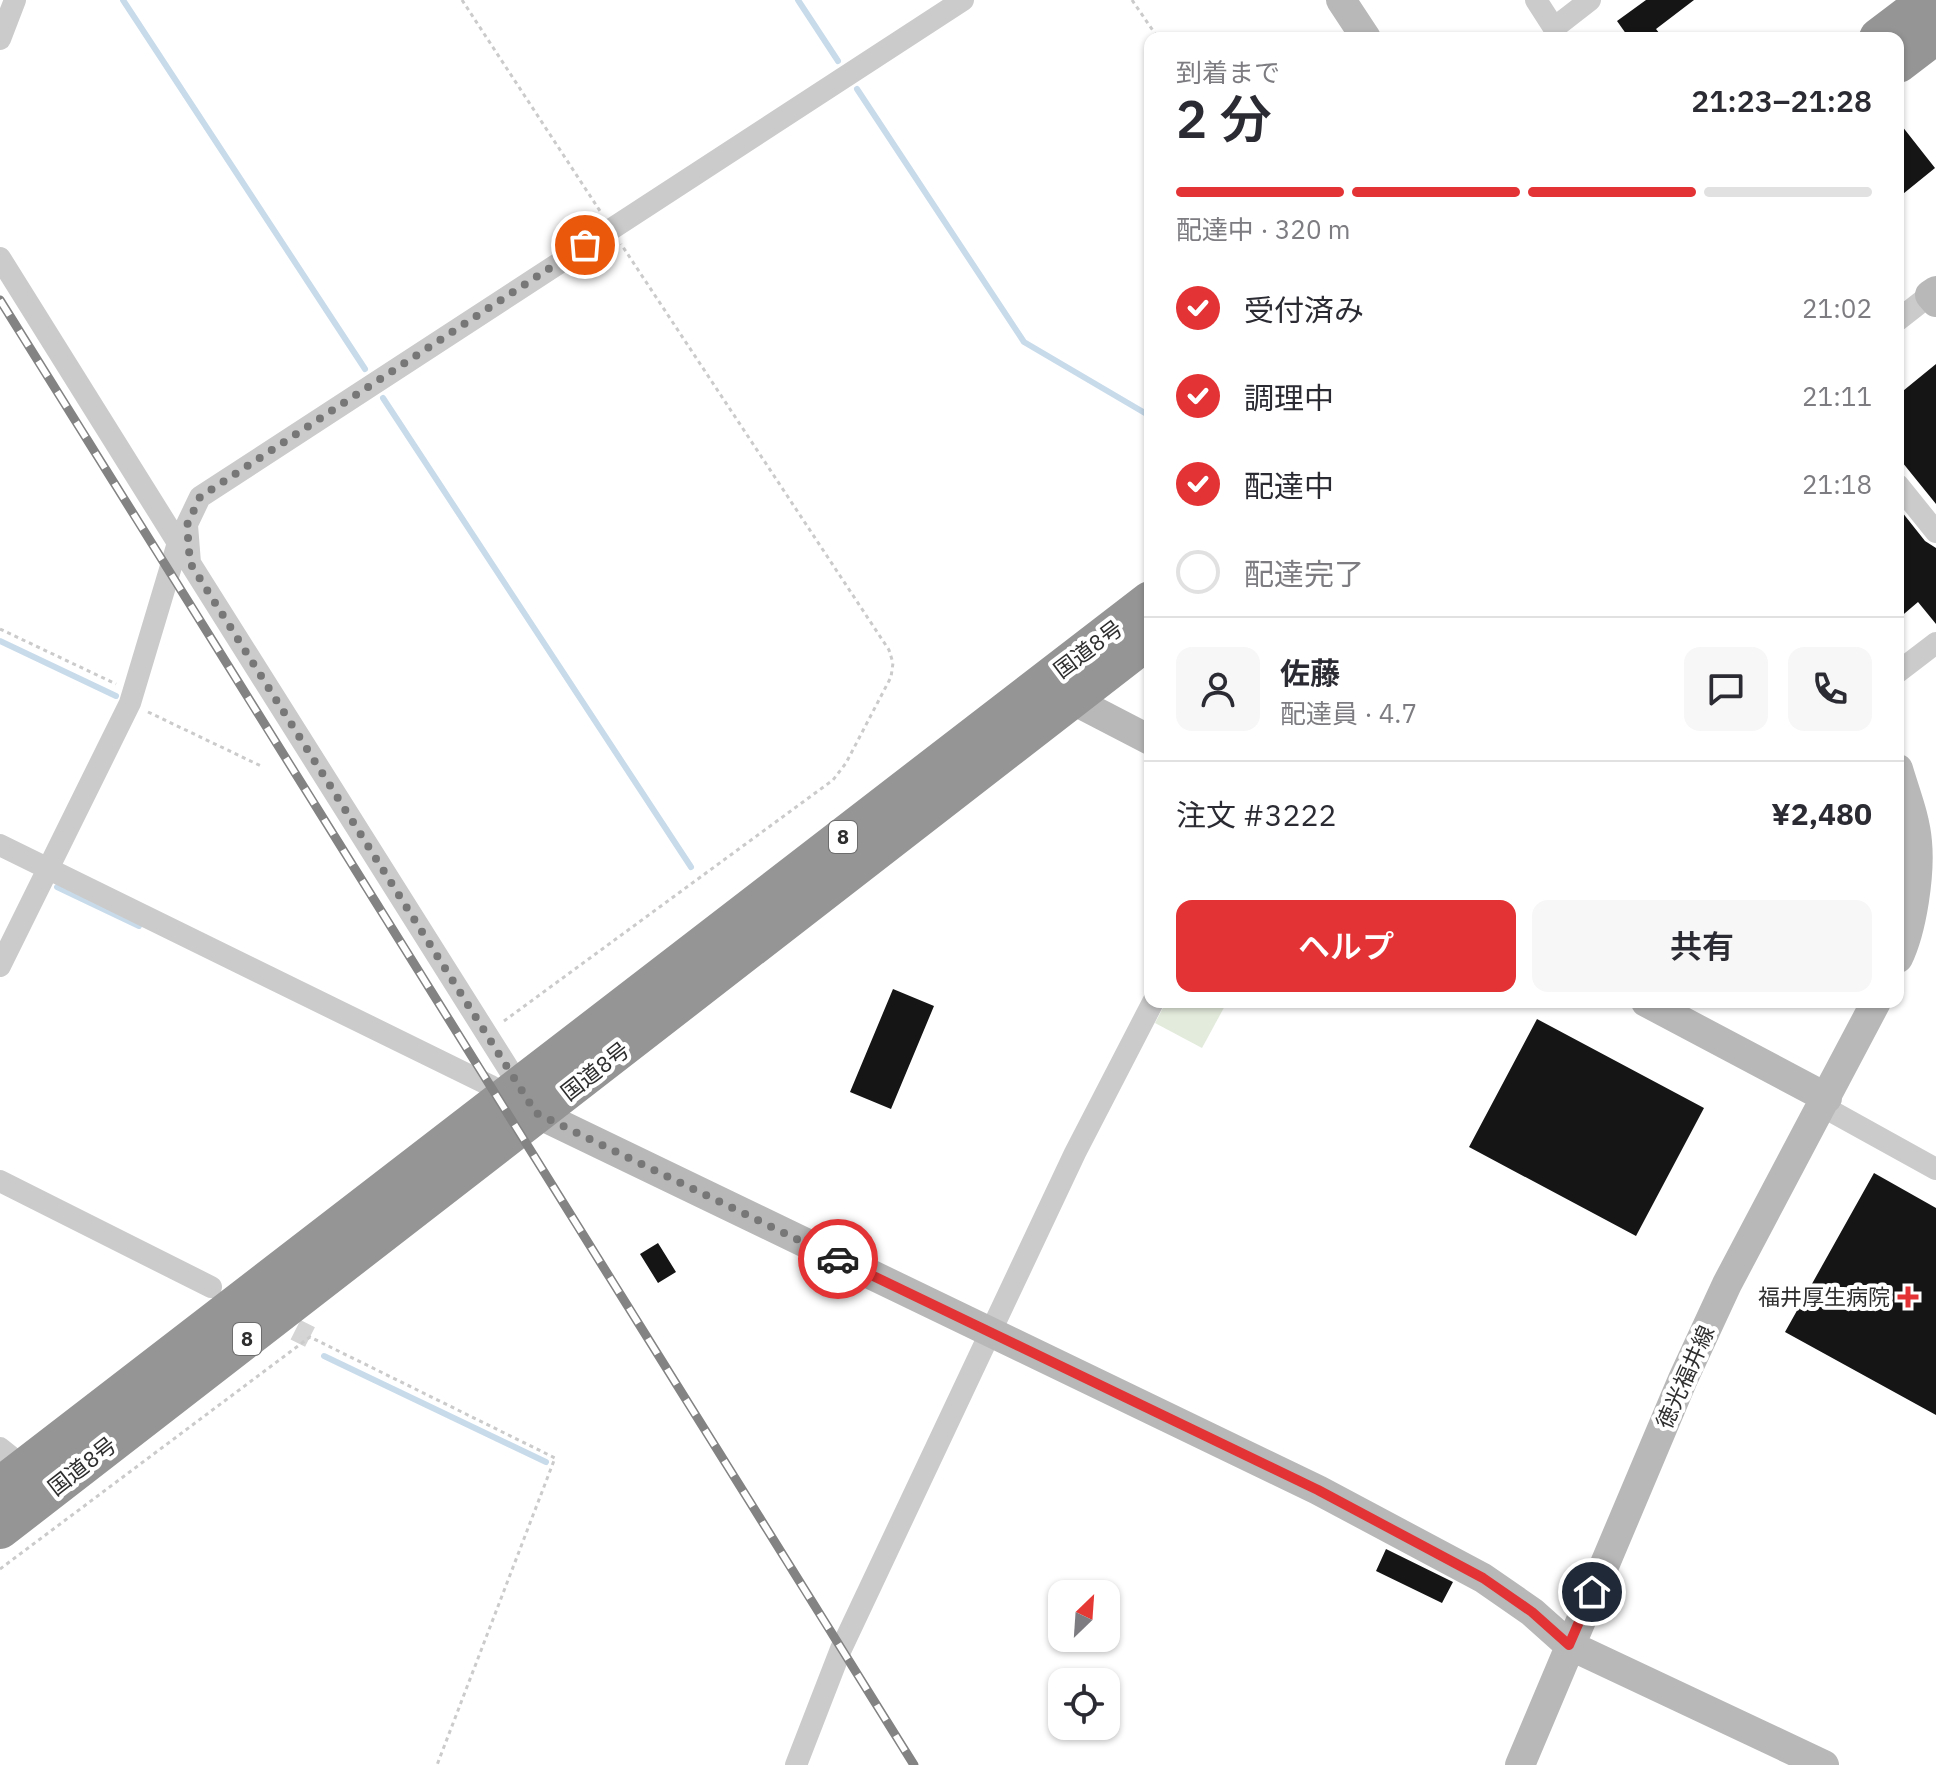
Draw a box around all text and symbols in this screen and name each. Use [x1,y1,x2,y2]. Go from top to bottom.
text: 到着まで [1176,55,1280,89]
text: 21:23–21:28 [1691,81,1872,120]
text: 2 分 [1176,85,1271,152]
pin [551,211,619,279]
text: 配達中 · 320 m [1176,212,1350,246]
icon: bag [563,223,607,267]
icon: check [1176,286,1220,330]
text: 受付済み [1244,290,1364,329]
text: 21:02 [1802,291,1872,325]
icon: check [1176,374,1220,418]
text: 調理中 [1244,378,1334,417]
text: 21:11 [1802,379,1872,413]
icon: check [1176,462,1220,506]
text: 配達中 [1244,466,1334,505]
text: 21:18 [1802,467,1872,501]
text: 配達完了 [1244,554,1364,593]
street label: 国道8号 [1047,613,1128,684]
button: person [1176,647,1260,731]
button: chat [1684,647,1768,731]
button: phone [1788,647,1872,731]
text: 佐藤 [1280,653,1340,692]
text: 配達員 · 4.7 [1280,696,1417,730]
text: ¥2,480 [1771,794,1872,833]
text: 注文 #3222 [1176,795,1336,834]
road number: 8 [829,821,857,853]
button: ヘルプ [1176,900,1516,992]
button: 共有 [1532,900,1872,992]
street label: 国道8号 [555,1035,635,1106]
courier [798,1219,878,1299]
icon: car [816,1237,860,1281]
place label: 福井厚生病院 [1758,1282,1890,1311]
marker: 福井厚生病院 [1897,1286,1919,1308]
street label: 徳光福井線 [1649,1321,1720,1433]
road number: 8 [233,1323,261,1355]
street label: 国道8号 [42,1430,122,1501]
pin [1558,1558,1626,1626]
icon: home [1570,1570,1614,1614]
north arrow [1048,1580,1120,1652]
map controls [1048,1580,1120,1740]
button: locate [1048,1668,1120,1740]

